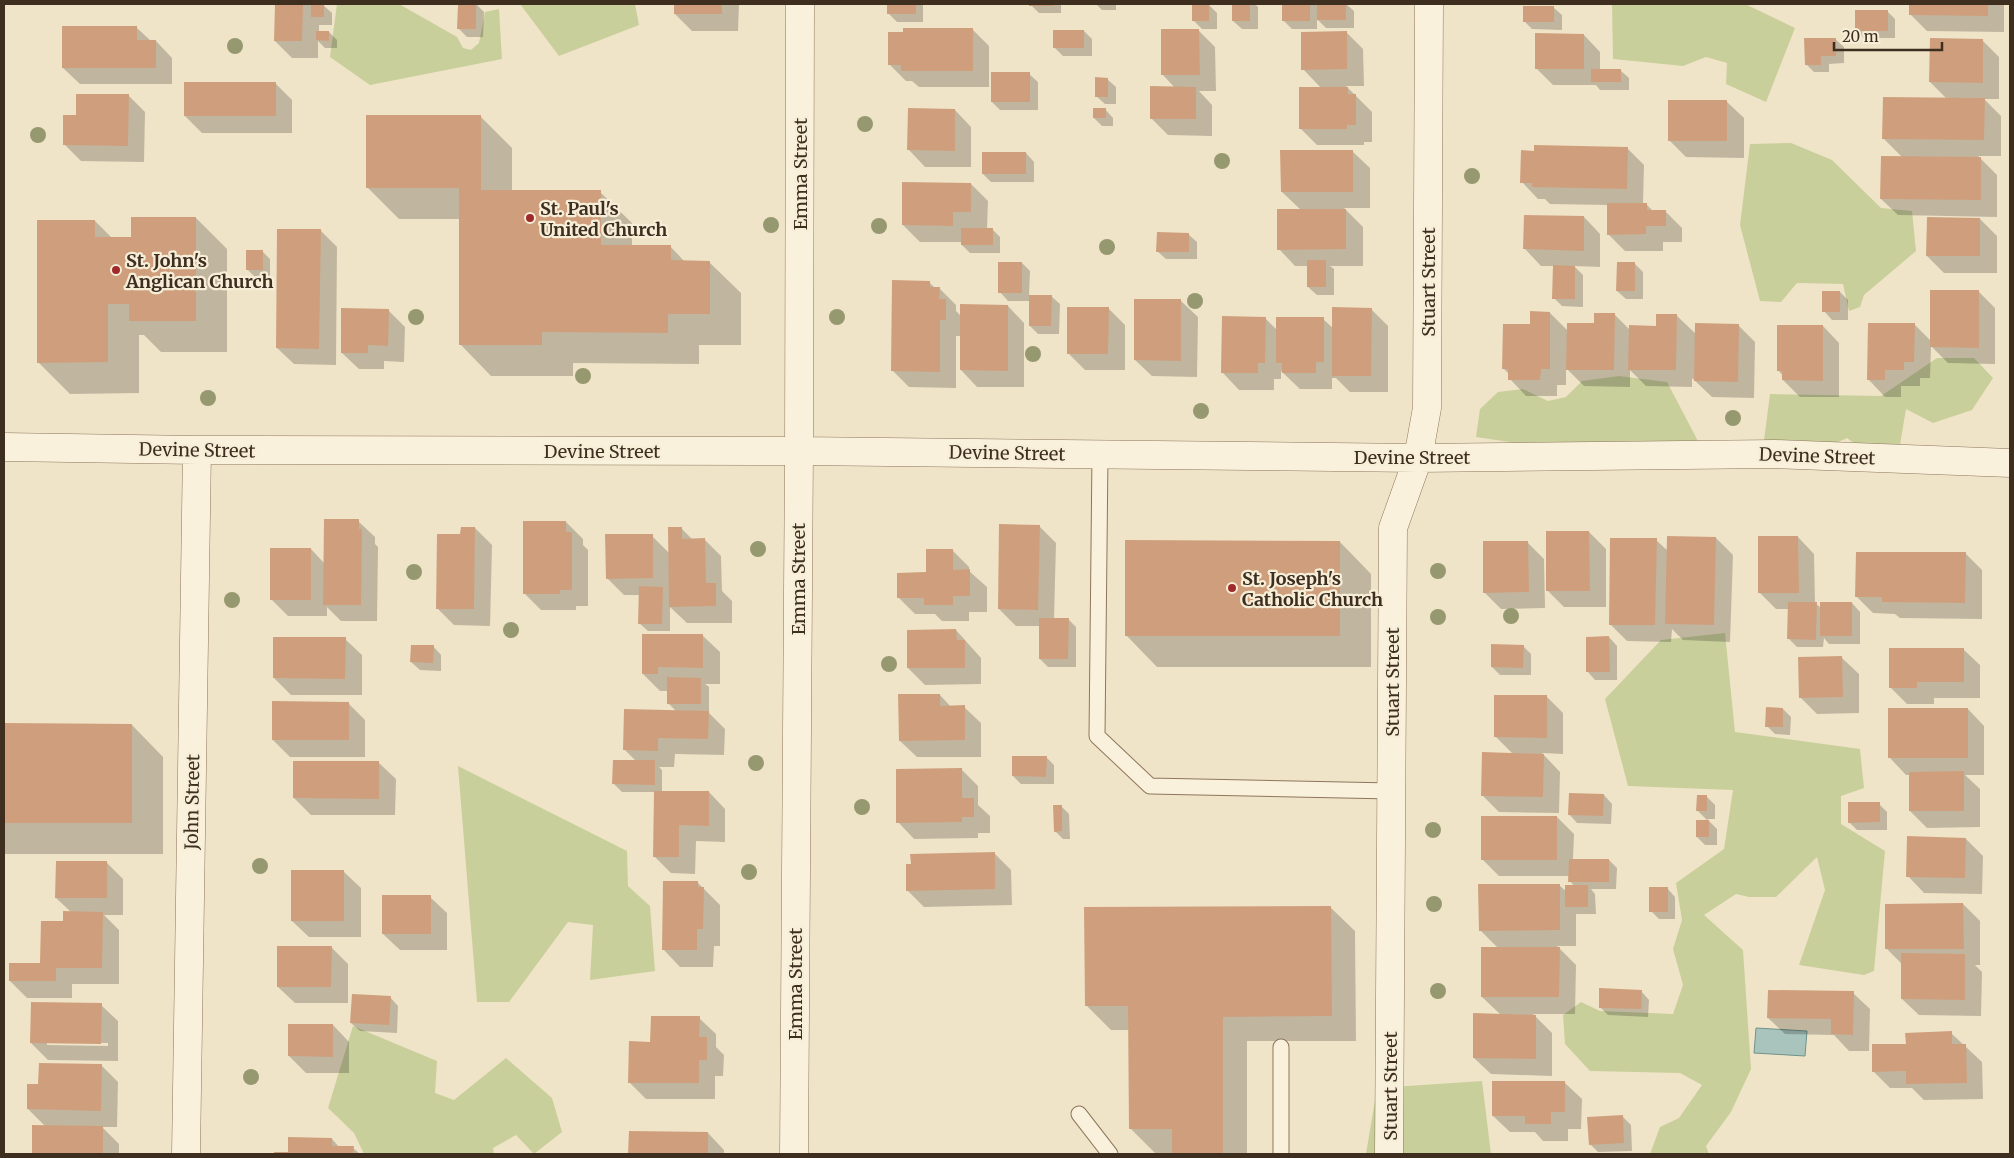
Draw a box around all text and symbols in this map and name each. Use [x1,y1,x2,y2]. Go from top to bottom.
scale bar [1834,20,1942,52]
text: 20 m [1842,27,1879,46]
street label: Emma Street [789,118,812,230]
place label: St. Paul's United Church [540,197,667,241]
marker: St. Paul's United Church [524,212,536,224]
street label: Stuart Street [1417,227,1440,337]
place label: St. John's Anglican Church [125,249,274,293]
marker: St. John's Anglican Church [110,264,122,276]
street label: Devine Street [138,437,256,463]
street label: Devine Street [544,440,660,463]
street label: Devine Street [948,440,1066,466]
street label: Devine Street [1758,442,1876,470]
street label: Devine Street [1354,446,1470,469]
street label: Emma Street [787,523,810,635]
place label: St. Joseph's Catholic Church [1242,567,1383,611]
marker: St. Joseph's Catholic Church [1226,582,1238,594]
street label: Stuart Street [1381,627,1404,737]
street label: John Street [180,754,204,851]
street label: Emma Street [784,928,807,1040]
street label: Stuart Street [1379,1031,1402,1141]

